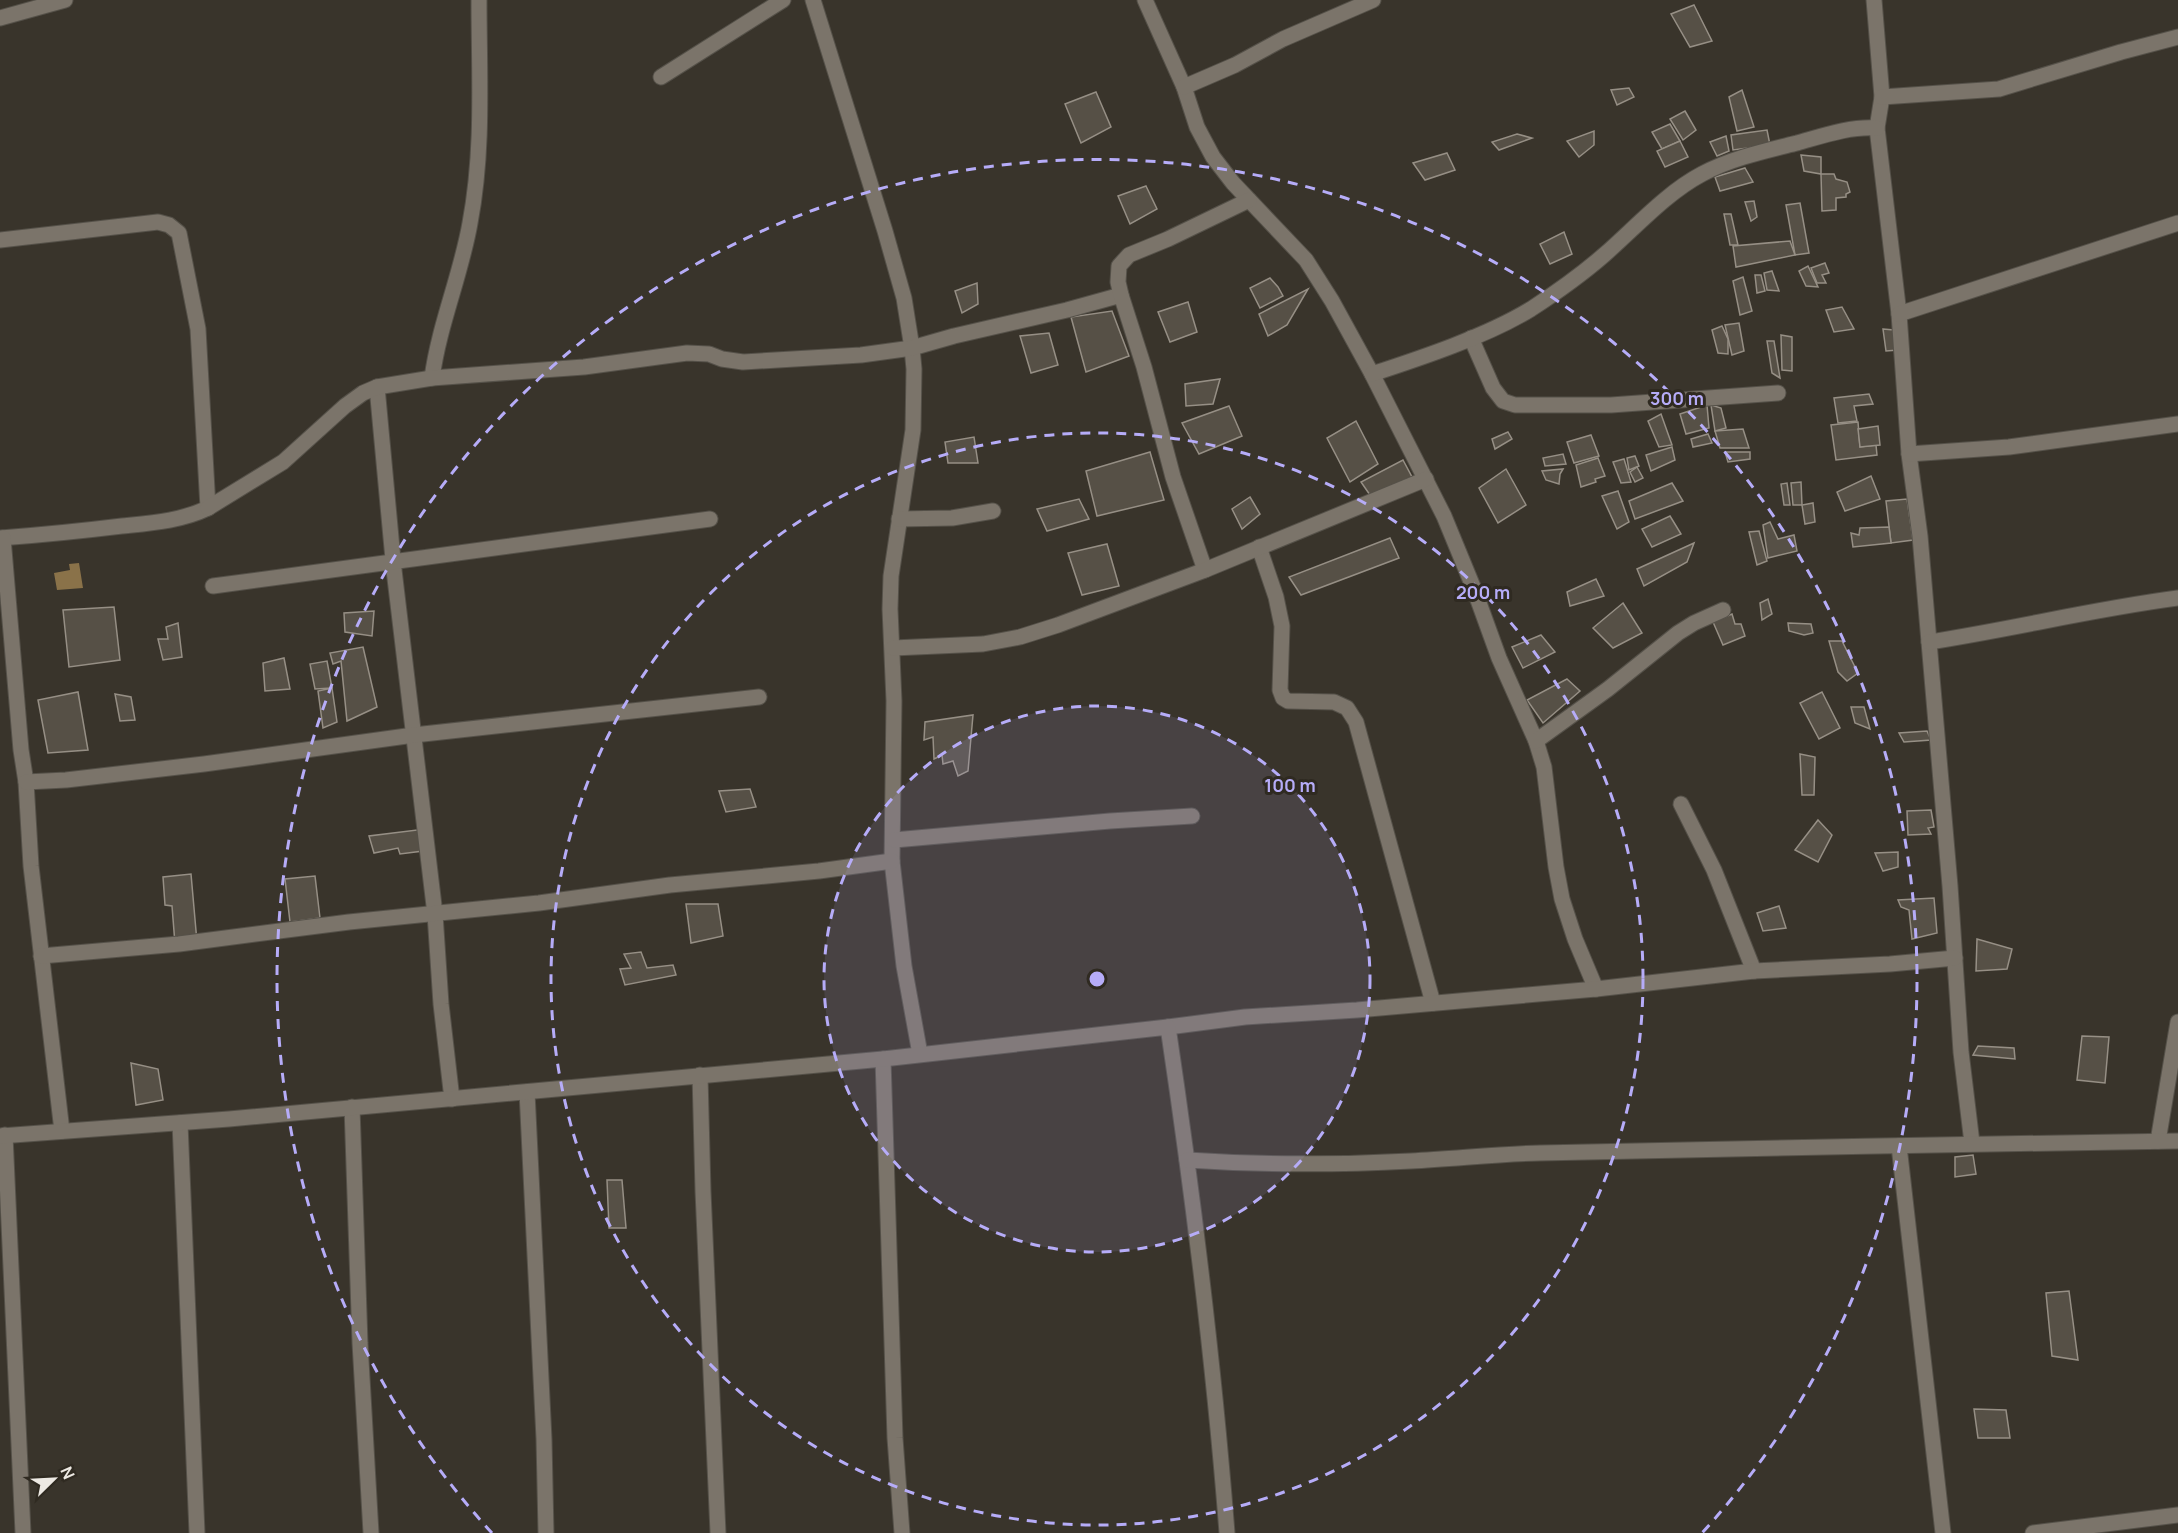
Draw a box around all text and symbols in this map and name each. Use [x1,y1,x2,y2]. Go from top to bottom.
text: 300 m [1650,386,1704,410]
text: 200 m [1456,580,1510,604]
text: 100 m [1264,773,1316,797]
centre of rings [1087,969,1107,989]
north arrow [24,1449,84,1509]
text: N [55,1463,80,1483]

